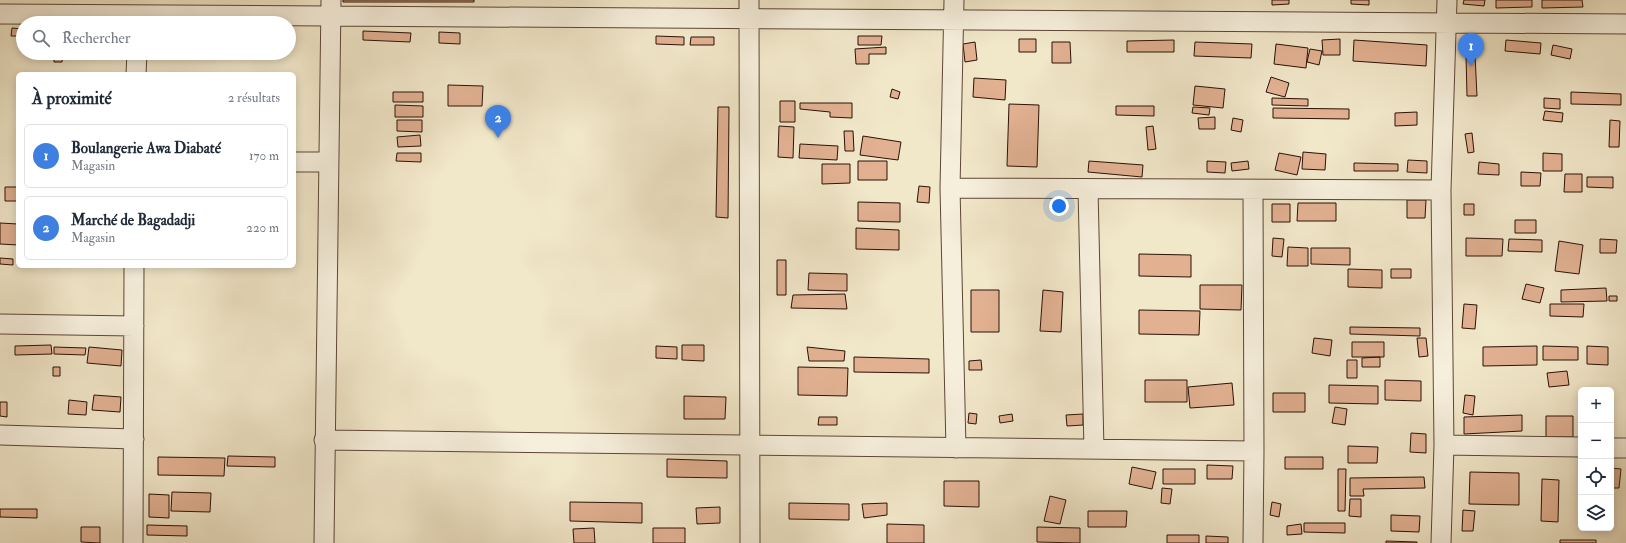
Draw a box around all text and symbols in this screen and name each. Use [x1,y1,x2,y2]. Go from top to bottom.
search box [16,16,296,60]
icon: search [30,27,52,49]
text: Rechercher [62,29,130,48]
pin: 1 [1458,33,1484,66]
text: À proximité [32,88,112,109]
text: 2 résultats [228,90,280,106]
pin: 2 [485,105,511,138]
text: Boulangerie Awa Diabaté [71,139,221,158]
text: 1 [44,148,48,164]
text: 170 m [249,148,279,164]
text: Magasin [71,158,115,174]
your location [1049,196,1069,216]
text: Marché de Bagadadji [71,211,195,230]
text: 2 [43,220,49,236]
text: 220 m [246,220,279,236]
text: Magasin [71,230,115,246]
map controls [1578,387,1614,531]
button: + [1578,387,1614,423]
button: − [1578,423,1614,459]
button: locate [1578,459,1614,495]
button: layers [1578,495,1614,531]

